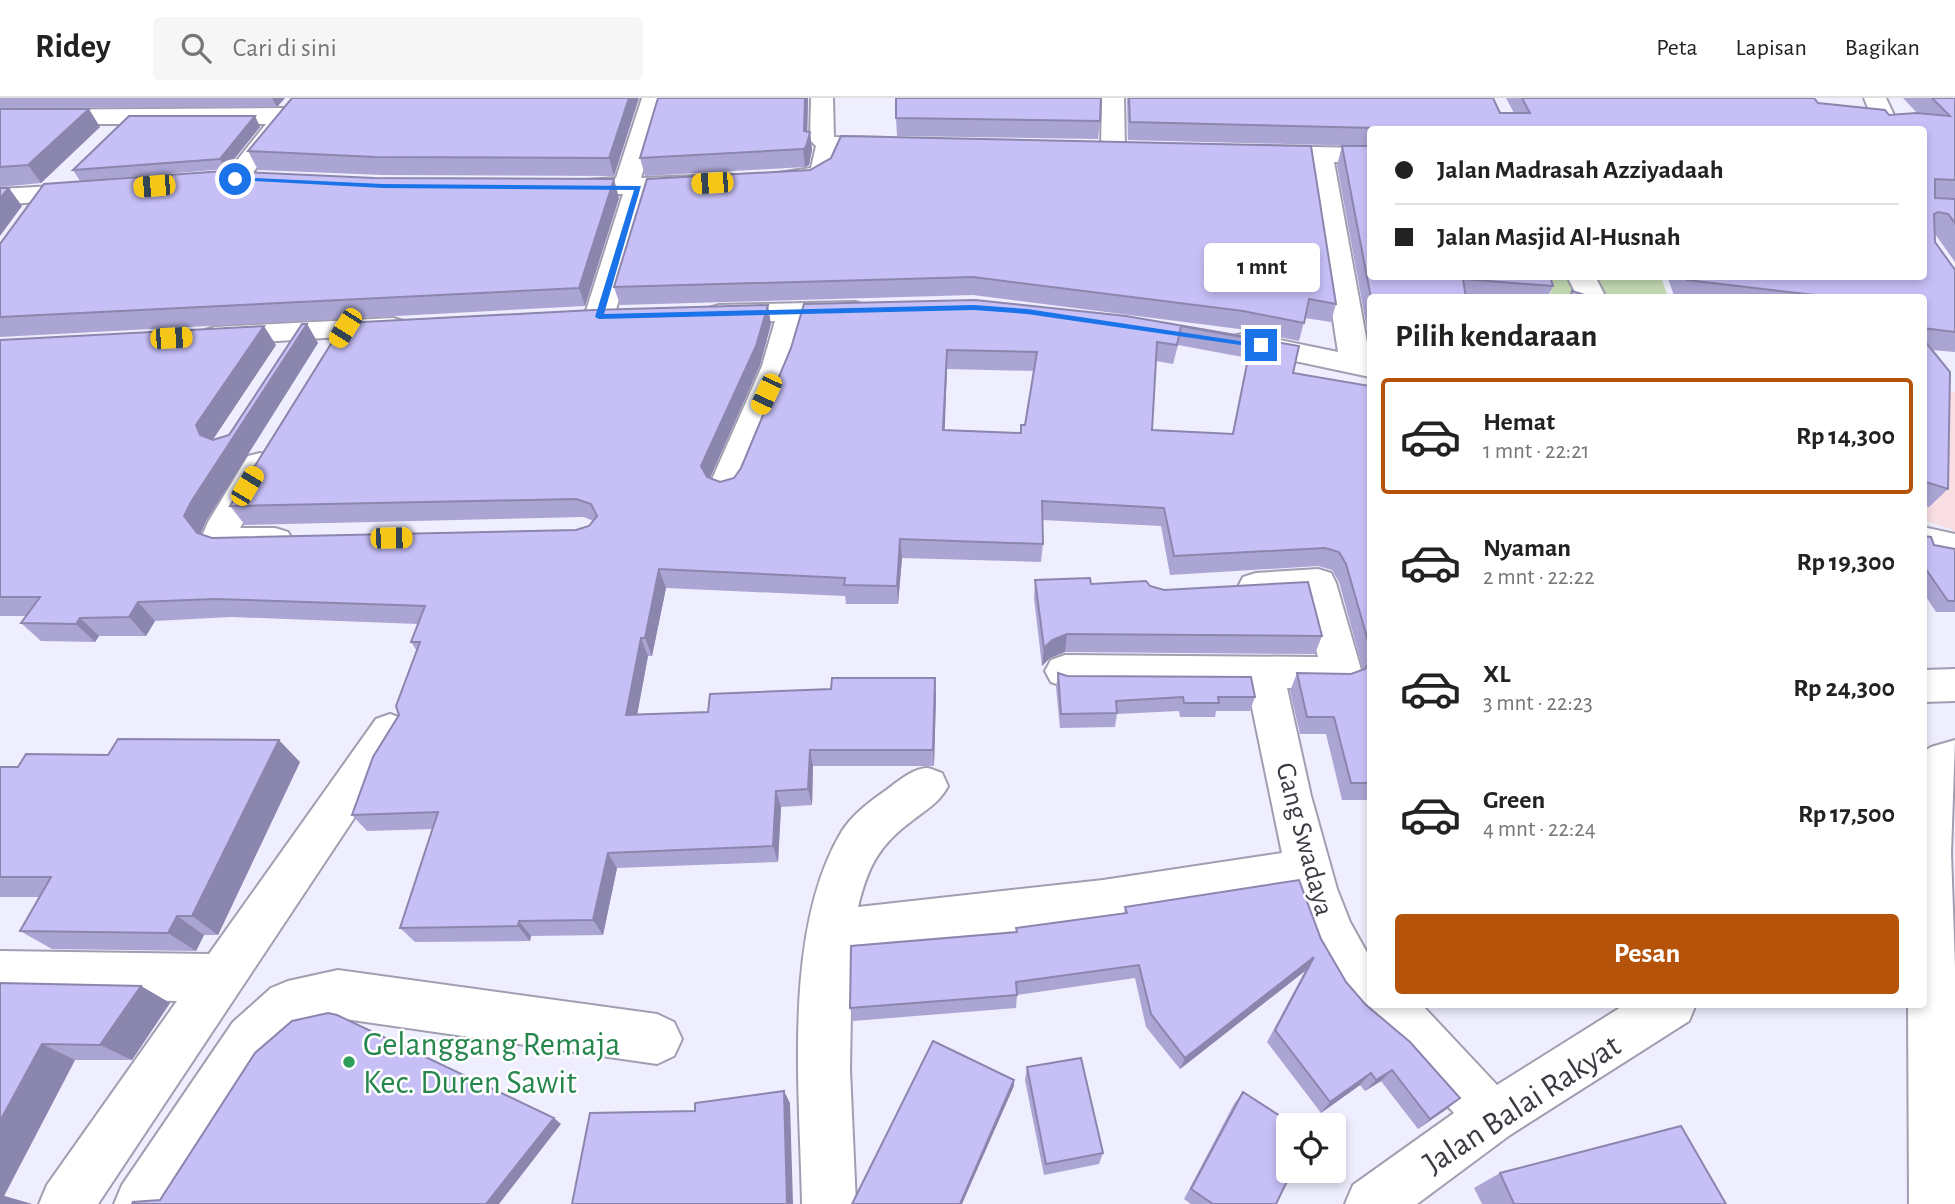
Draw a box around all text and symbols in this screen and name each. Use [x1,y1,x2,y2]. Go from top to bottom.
search box [153,17,643,80]
icon: search [177,29,215,67]
text: Ridey [35,31,111,64]
text: Cari di sini [233,35,337,61]
text: Peta [1656,36,1698,60]
text: Lapisan [1736,36,1807,60]
text: Bagikan [1845,36,1920,60]
text: Jalan Madrasah Azziyadaah [1437,157,1724,183]
route start [219,163,251,195]
car [691,171,734,195]
car [133,174,176,198]
text: Jalan Masjid Al-Husnah [1437,224,1681,250]
callout: 1 mnt [1203,244,1319,292]
text: 1 mnt [1237,256,1287,279]
car [325,305,366,351]
text: Pilih kendaraan [1395,320,1597,352]
car [150,326,193,350]
route end [1245,329,1277,361]
car [748,371,785,417]
icon: car [1399,405,1462,468]
text: Hemat [1483,409,1555,435]
text: Rp 14,300 [1796,423,1895,449]
text: 1 mnt · 22:21 [1483,440,1590,463]
car [228,463,267,509]
car [370,527,413,549]
icon: car [1399,531,1462,594]
text: Nyaman [1483,535,1571,561]
text: Rp 19,300 [1797,549,1895,575]
text: 2 mnt · 22:22 [1483,566,1595,589]
icon: car [1399,657,1462,720]
text: XL [1483,661,1510,687]
text: Rp 24,300 [1793,675,1895,701]
text: 3 mnt · 22:23 [1483,692,1593,715]
street label: Gang Swadaya [1270,760,1338,919]
icon: car [1399,783,1462,846]
text: Green [1483,787,1545,813]
text: Rp 17,500 [1798,801,1895,827]
text: 4 mnt · 22:24 [1483,818,1596,841]
button: Pesan [1395,914,1899,994]
place label: Gelanggang Remaja Kec. Duren Sawit [363,1029,621,1100]
street label: Jalan Balai Rakyat [1418,1029,1627,1181]
marker: Gelanggang Remaja Kec. Duren Sawit [341,1054,357,1070]
map controls [1276,1113,1346,1183]
button: locate [1276,1113,1346,1183]

